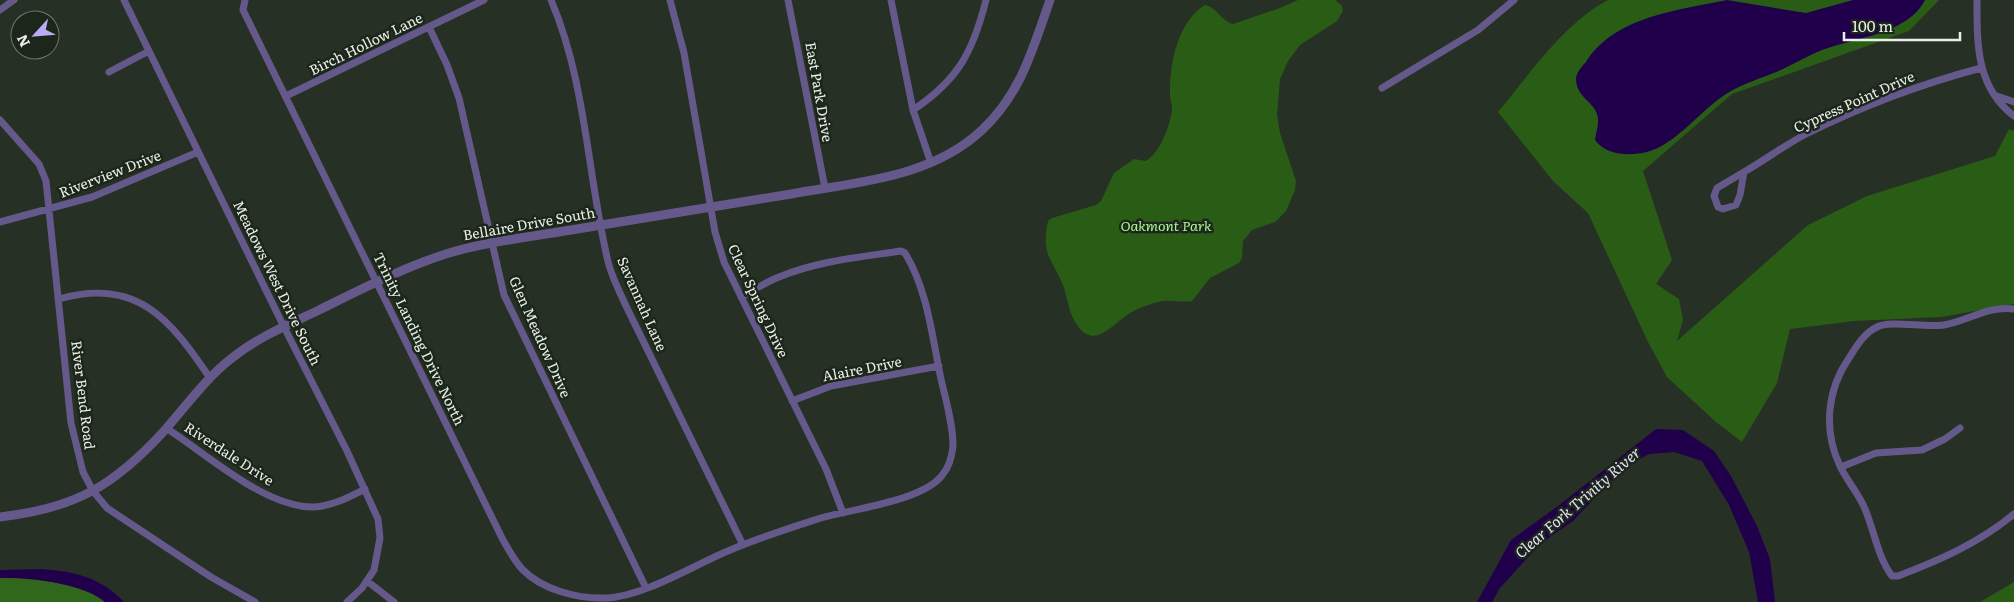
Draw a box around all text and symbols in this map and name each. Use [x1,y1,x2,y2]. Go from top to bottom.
street label: Birch Hollow Lane [306,7,426,79]
north arrow [10,10,60,60]
scale bar [1844,10,1960,42]
text: 100 m [1852,14,1893,37]
text: N [11,31,34,51]
street label: East Park Drive [801,40,839,143]
street label: Cypress Point Drive [1790,65,1917,137]
street label: Riverview Drive [56,144,164,202]
street label: Meadows West Drive South [229,197,327,368]
street label: Bellaire Drive South [461,202,597,244]
park label: Oakmont Park [1120,215,1212,235]
street label: Clear Spring Drive [724,241,794,361]
street label: Trinity Landing Drive North [369,249,471,428]
street label: Savannah Lane [613,253,673,354]
street label: Glen Meadow Drive [505,273,577,400]
street label: River Bend Road [67,339,101,451]
street label: Alaire Drive [820,351,903,386]
street label: Riverdale Drive [181,417,278,490]
water label: Clear Fork Trinity River [1509,441,1645,563]

